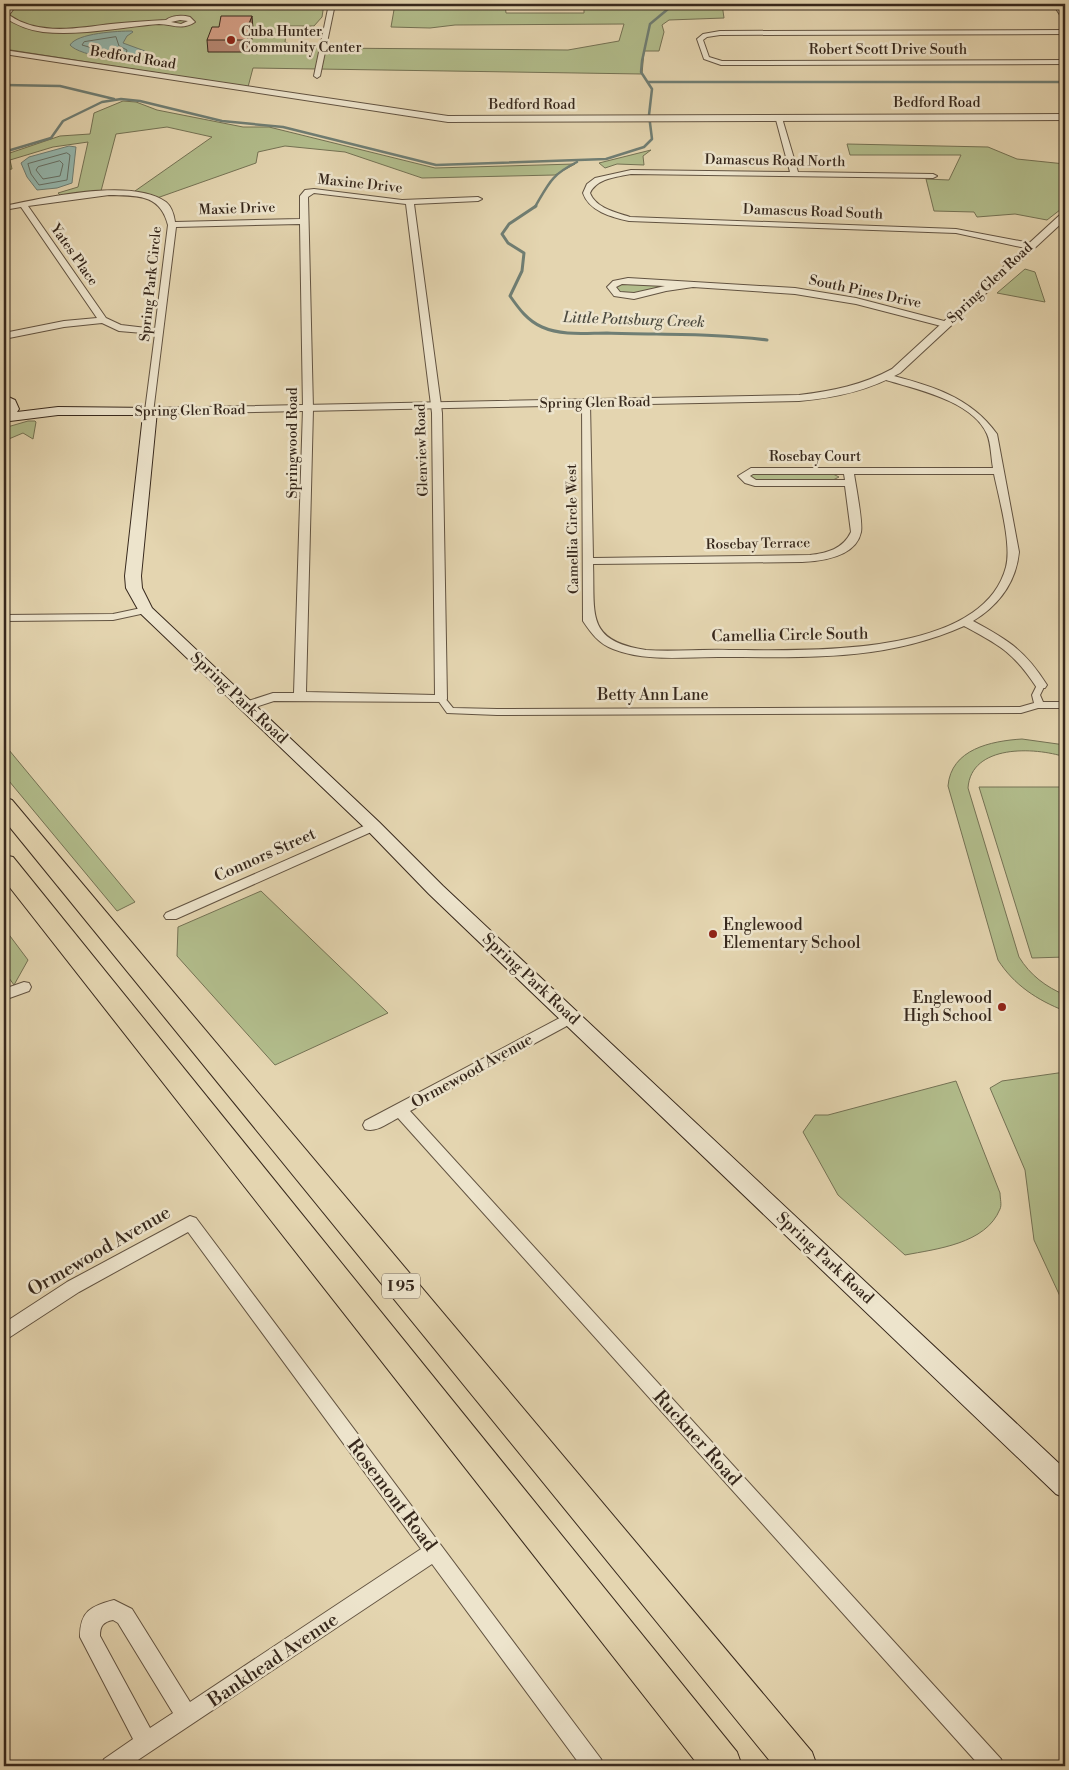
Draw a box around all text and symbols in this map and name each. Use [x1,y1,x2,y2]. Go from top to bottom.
place label: Cuba Hunter Community Center [241,23,361,57]
marker: Cuba Hunter Community Center [225,34,237,46]
street label: Robert Scott Drive South [809,41,968,59]
street label: Bedford Road [88,42,177,74]
street label: Bedford Road [893,94,980,112]
street label: Bedford Road [488,96,575,114]
street label: Damascus Road North [704,151,846,171]
street label: Maxine Drive [317,171,403,197]
street label: Maxie Drive [198,199,276,219]
street label: Damascus Road South [743,201,884,223]
street label: Yates Place [46,220,102,289]
street label: Spring Park Circle [136,225,166,343]
street label: Spring Glen Road [943,239,1037,327]
street label: South Pines Drive [807,271,923,313]
water label: Little Pottsburg Creek [562,308,705,332]
street label: Springwood Road [284,387,302,499]
street label: Spring Glen Road [539,393,651,413]
street label: Spring Glen Road [134,401,246,421]
street label: Glenview Road [411,403,433,497]
street label: Rosebay Court [769,448,861,466]
street label: Camellia Circle West [563,464,583,594]
street label: Rosebay Terrace [706,534,810,554]
street label: Camellia Circle South [711,624,869,646]
street label: Spring Park Road [186,648,292,748]
street label: Betty Ann Lane [596,685,709,705]
street label: Connors Street [211,824,319,886]
place label: Englewood Elementary School [723,915,861,953]
marker: Englewood Elementary School [707,928,719,940]
street label: Spring Park Road [478,929,584,1029]
place label: Englewood High School [903,988,992,1026]
marker: Englewood High School [996,1001,1008,1013]
street label: Ormewood Avenue [408,1029,536,1113]
street label: Ormewood Avenue [23,1200,175,1302]
street label: Spring Park Road [772,1208,878,1308]
road number: I 95 [382,1274,420,1298]
street label: Ruckner Road [648,1385,746,1491]
street label: Rosemont Road [342,1434,442,1556]
street label: Bankhead Avenue [202,1608,343,1713]

